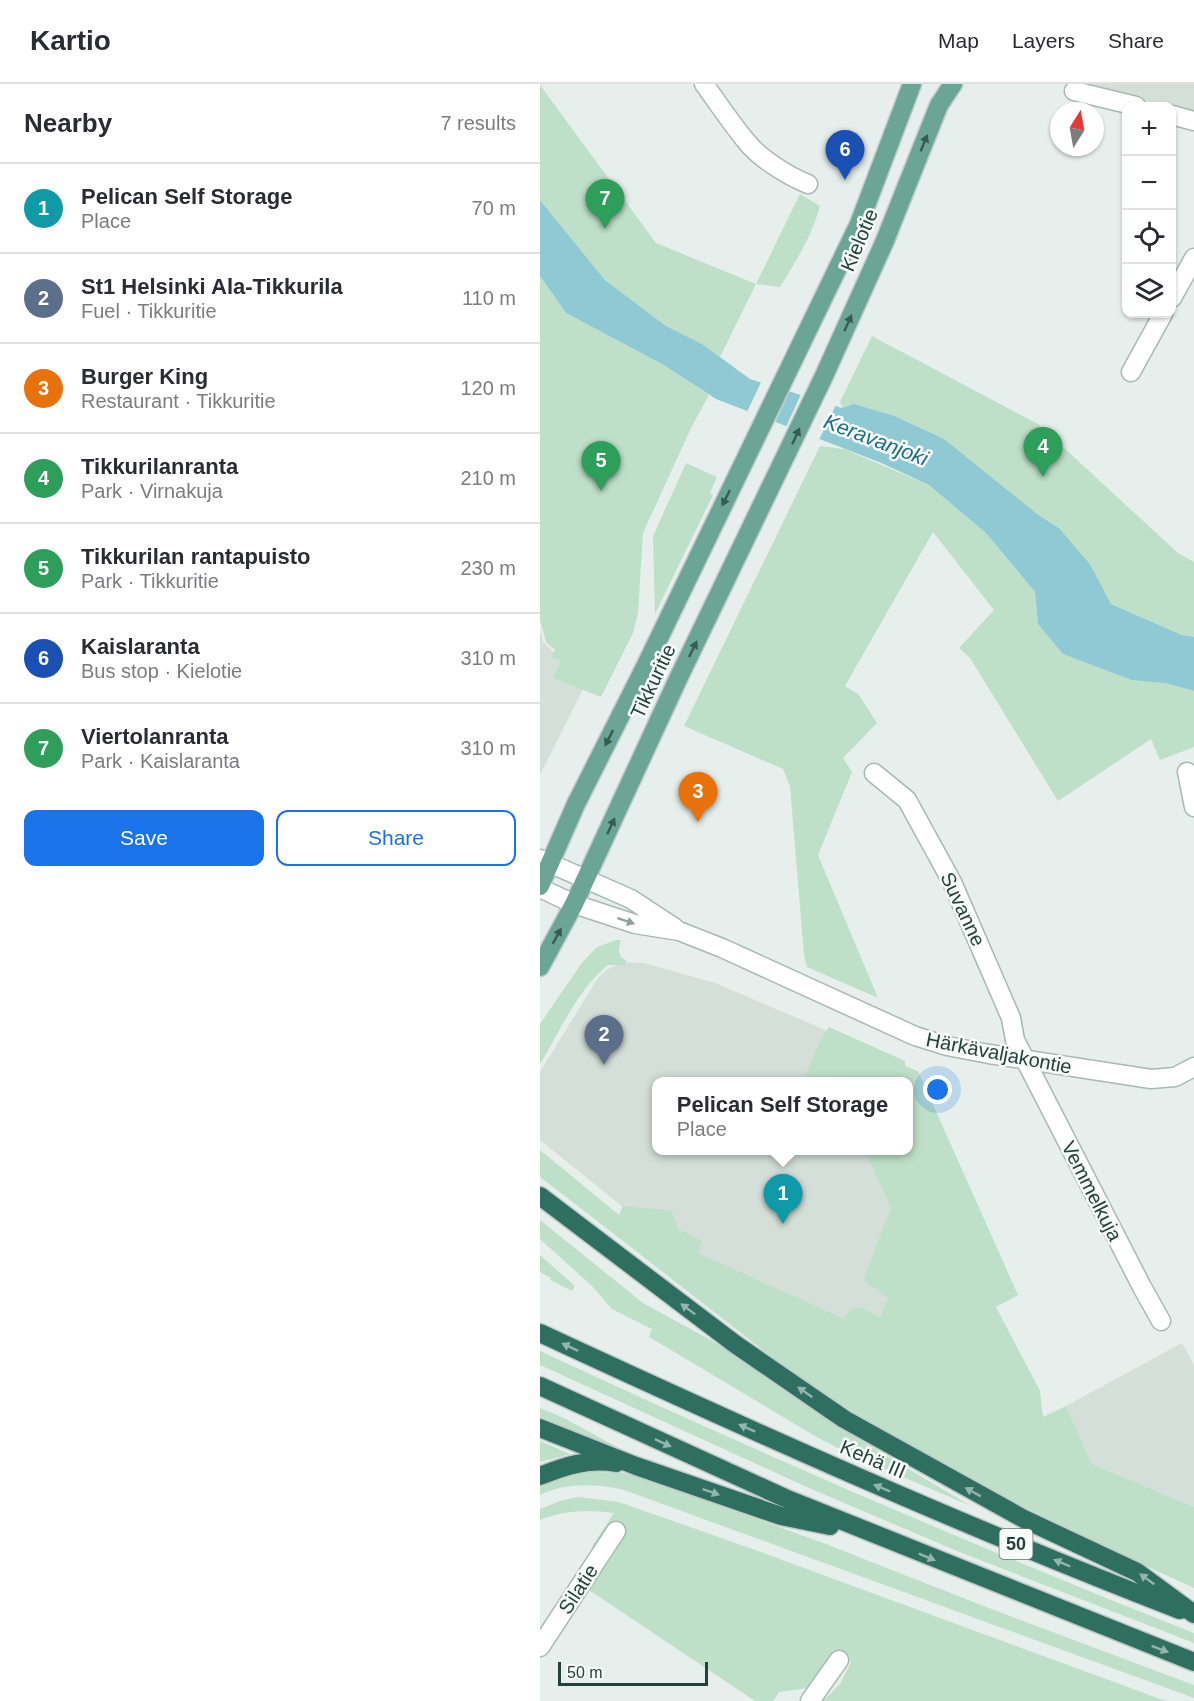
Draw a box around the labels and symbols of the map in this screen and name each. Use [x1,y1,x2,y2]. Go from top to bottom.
north arrow [1050,102,1104,156]
pin: 6 [826,130,864,180]
one-way arrow [920,134,929,152]
pin: 7 [586,180,624,229]
street label: Kielotie [836,206,882,274]
one-way arrow [843,313,853,331]
water label: Keravanjoki [821,409,933,470]
one-way arrow [791,428,800,445]
pin: 4 [1024,428,1062,477]
pin: 5 [582,442,620,491]
one-way arrow [722,490,731,507]
street label: Tikkuritie [626,640,680,722]
one-way arrow [688,640,698,657]
one-way arrow [605,729,614,746]
pin: 3 [678,772,718,822]
one-way arrow [606,817,615,834]
street label: Suvanne [936,869,990,949]
one-way arrow [617,916,635,926]
one-way arrow [552,928,563,944]
pin: 2 [584,1016,624,1065]
street label: Härkävaljakontie [924,1028,1074,1078]
your location [923,1075,952,1104]
street label: Vemmelkuja [1057,1137,1127,1245]
pin: 1 [764,1174,802,1224]
one-way arrow [681,1303,697,1315]
one-way arrow [562,1343,579,1352]
one-way arrow [798,1386,814,1398]
one-way arrow [739,1424,756,1433]
street label: Kehä III [837,1435,909,1483]
one-way arrow [654,1438,672,1448]
one-way arrow [873,1483,891,1492]
one-way arrow [964,1487,981,1497]
one-way arrow [702,1488,720,1498]
road number: 50 [1000,1529,1032,1559]
one-way arrow [918,1553,936,1562]
one-way arrow [1052,1558,1070,1568]
street label: Silatie [554,1560,602,1618]
one-way arrow [1139,1572,1155,1585]
one-way arrow [1152,1644,1170,1654]
scale bar [558,1659,708,1686]

